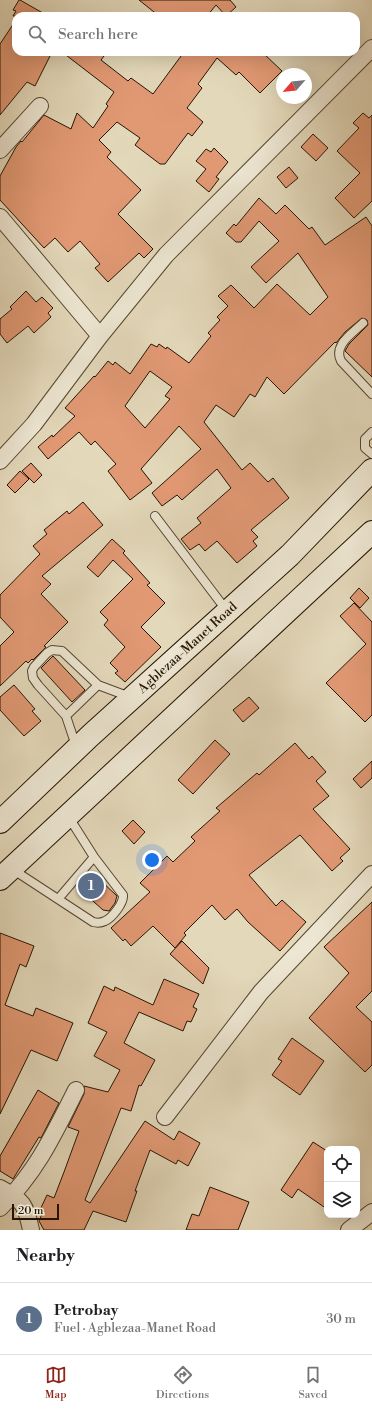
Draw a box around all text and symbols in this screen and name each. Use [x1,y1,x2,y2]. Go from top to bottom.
search box [12,12,360,56]
icon: search [26,23,48,45]
text: Search here [58,25,138,44]
north arrow [276,68,312,104]
street label: Agblezaa-Manet Road [134,598,241,697]
your location [142,850,162,870]
pin: 1 [78,871,104,901]
map controls [324,1146,360,1218]
button: locate [324,1146,360,1182]
button: layers [324,1182,360,1218]
scale bar [12,1202,59,1221]
text: 20 m [18,1204,43,1218]
text: Nearby [16,1245,75,1267]
text: Petrobay [54,1301,118,1320]
text: 1 [26,1311,32,1327]
text: 30 m [326,1311,356,1327]
text: Fuel · Agblezaa-Manet Road [54,1320,216,1336]
tab: Map [45,1364,67,1402]
tab: Directions [156,1364,209,1402]
tab: Saved [298,1364,327,1402]

